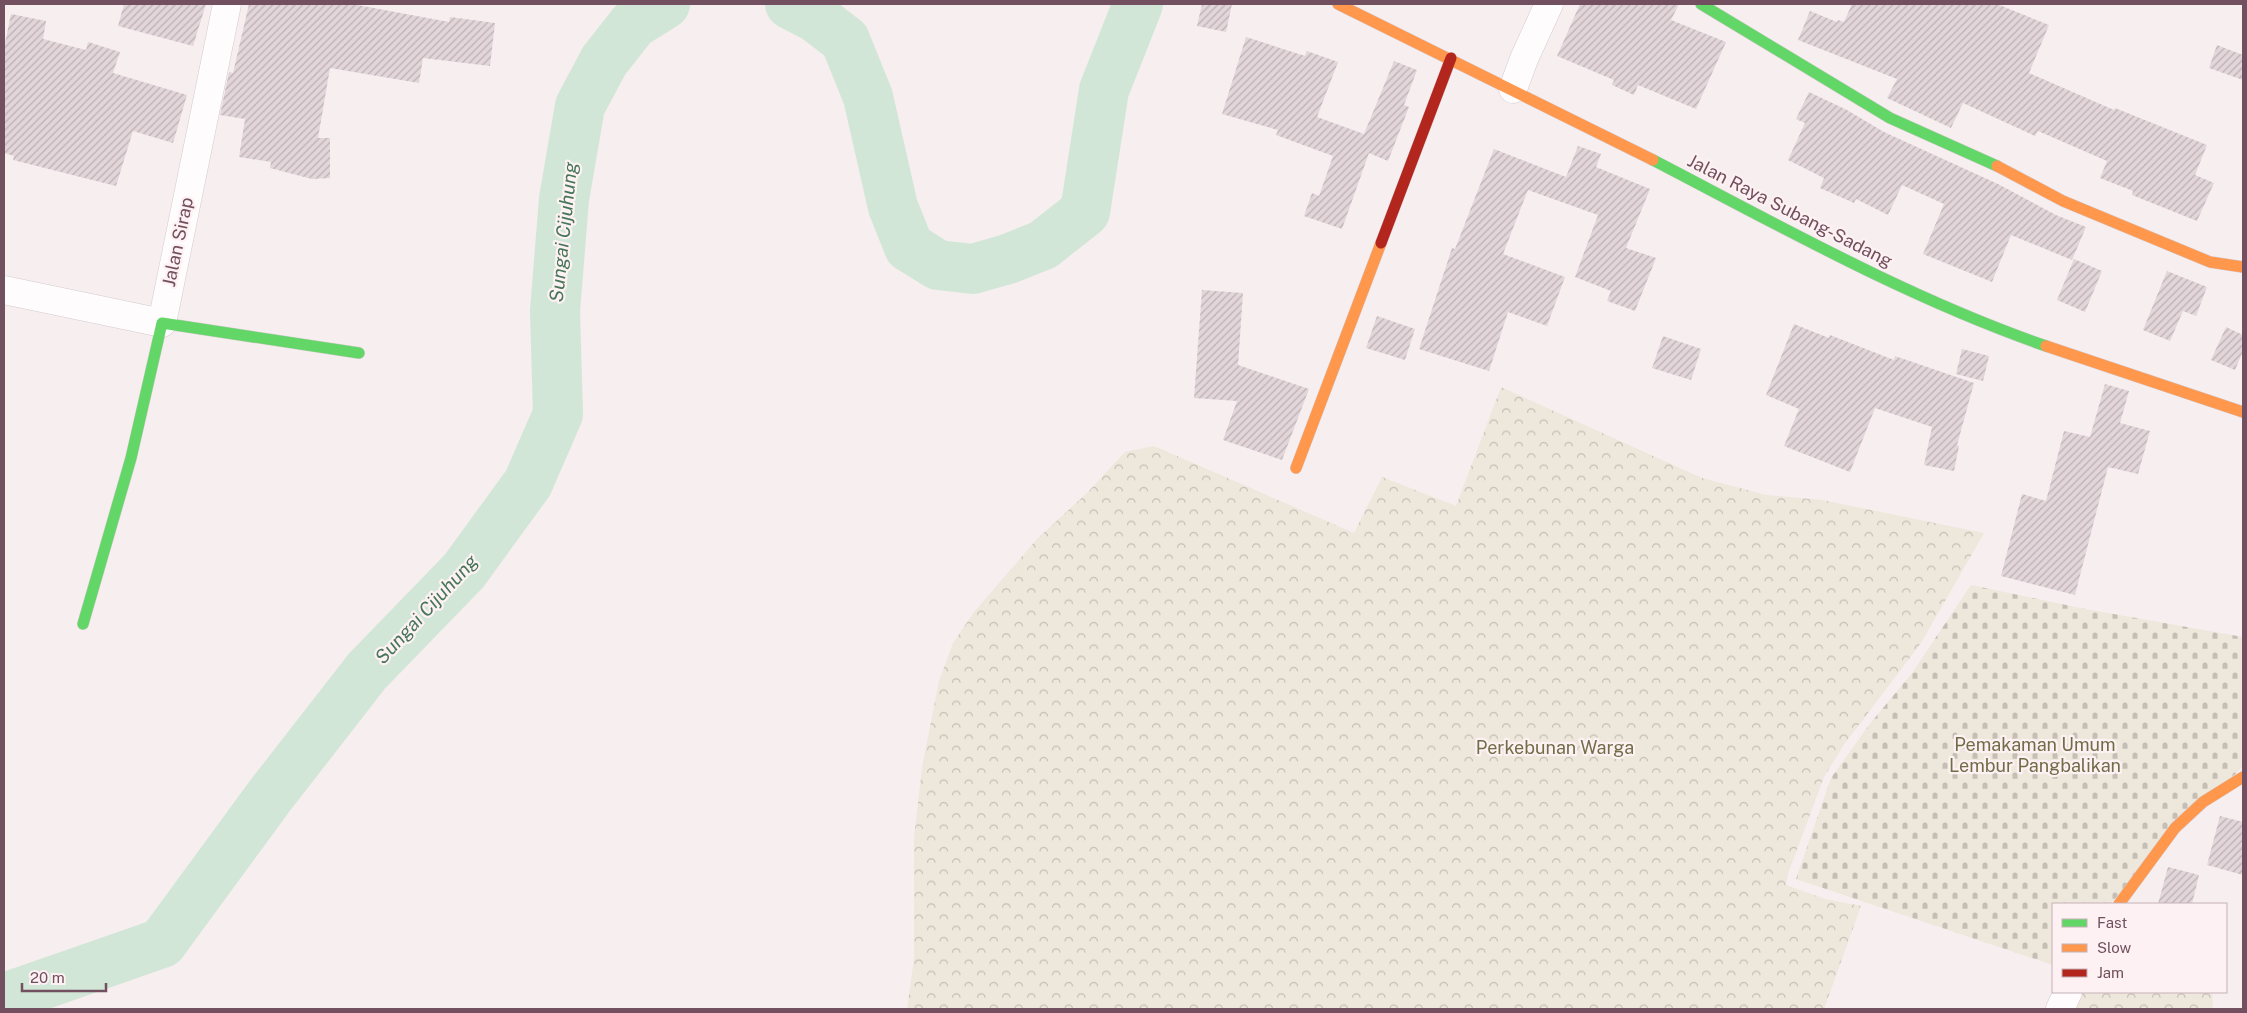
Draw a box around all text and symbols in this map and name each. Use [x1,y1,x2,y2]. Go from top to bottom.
street label: Jalan Raya Subang-Sadang [1684,150,1896,271]
water label: Sungai Cijuhung [545,160,581,303]
street label: Jalan Sirap [158,195,197,289]
water label: Sungai Cijuhung [370,550,482,668]
park label: Pemakaman Umum Lembur Pangbalikan [1949,734,2121,776]
park label: Perkebunan Warga [1476,737,1634,758]
legend [2052,903,2227,993]
text: Fast [2097,914,2127,931]
text: Slow [2097,939,2132,956]
scale bar [22,960,106,992]
text: Jam [2097,964,2124,981]
text: 20 m [30,969,65,986]

